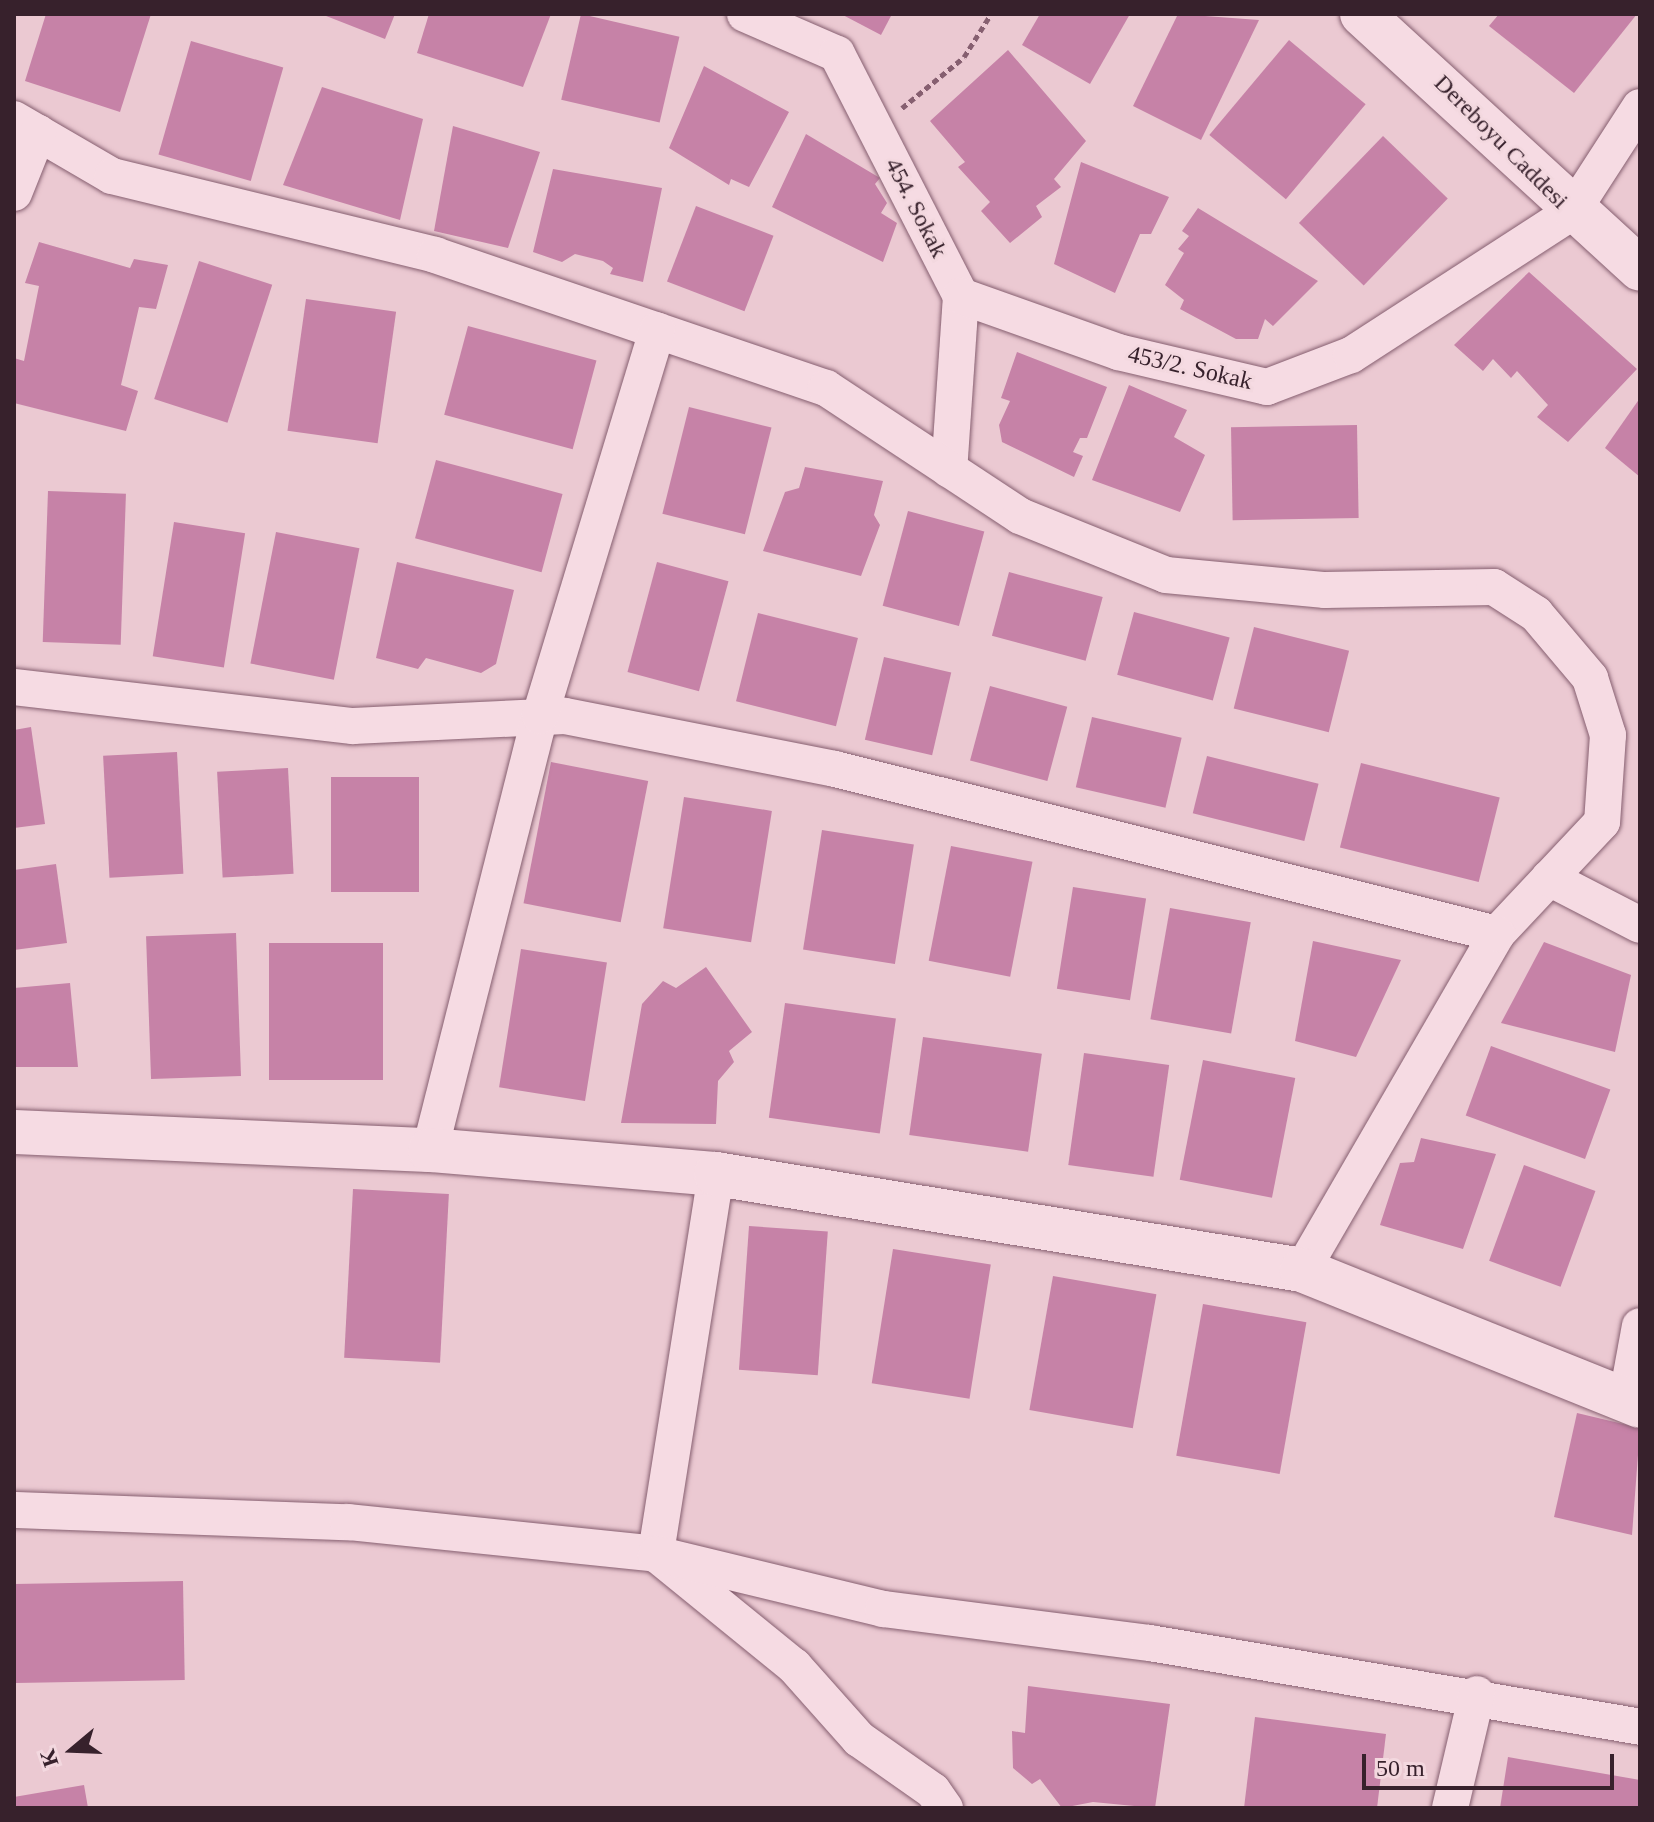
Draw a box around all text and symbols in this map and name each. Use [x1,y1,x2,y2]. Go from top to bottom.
street label: Dereboyu Caddesi [1428,69,1574,215]
street label: 454. Sokak [879,153,953,263]
street label: 453/2. Sokak [1125,340,1255,396]
north arrow [32,1710,112,1790]
scale bar [1366,1738,1618,1788]
text: K [34,1746,63,1770]
text: 50 m [1376,1755,1425,1781]

